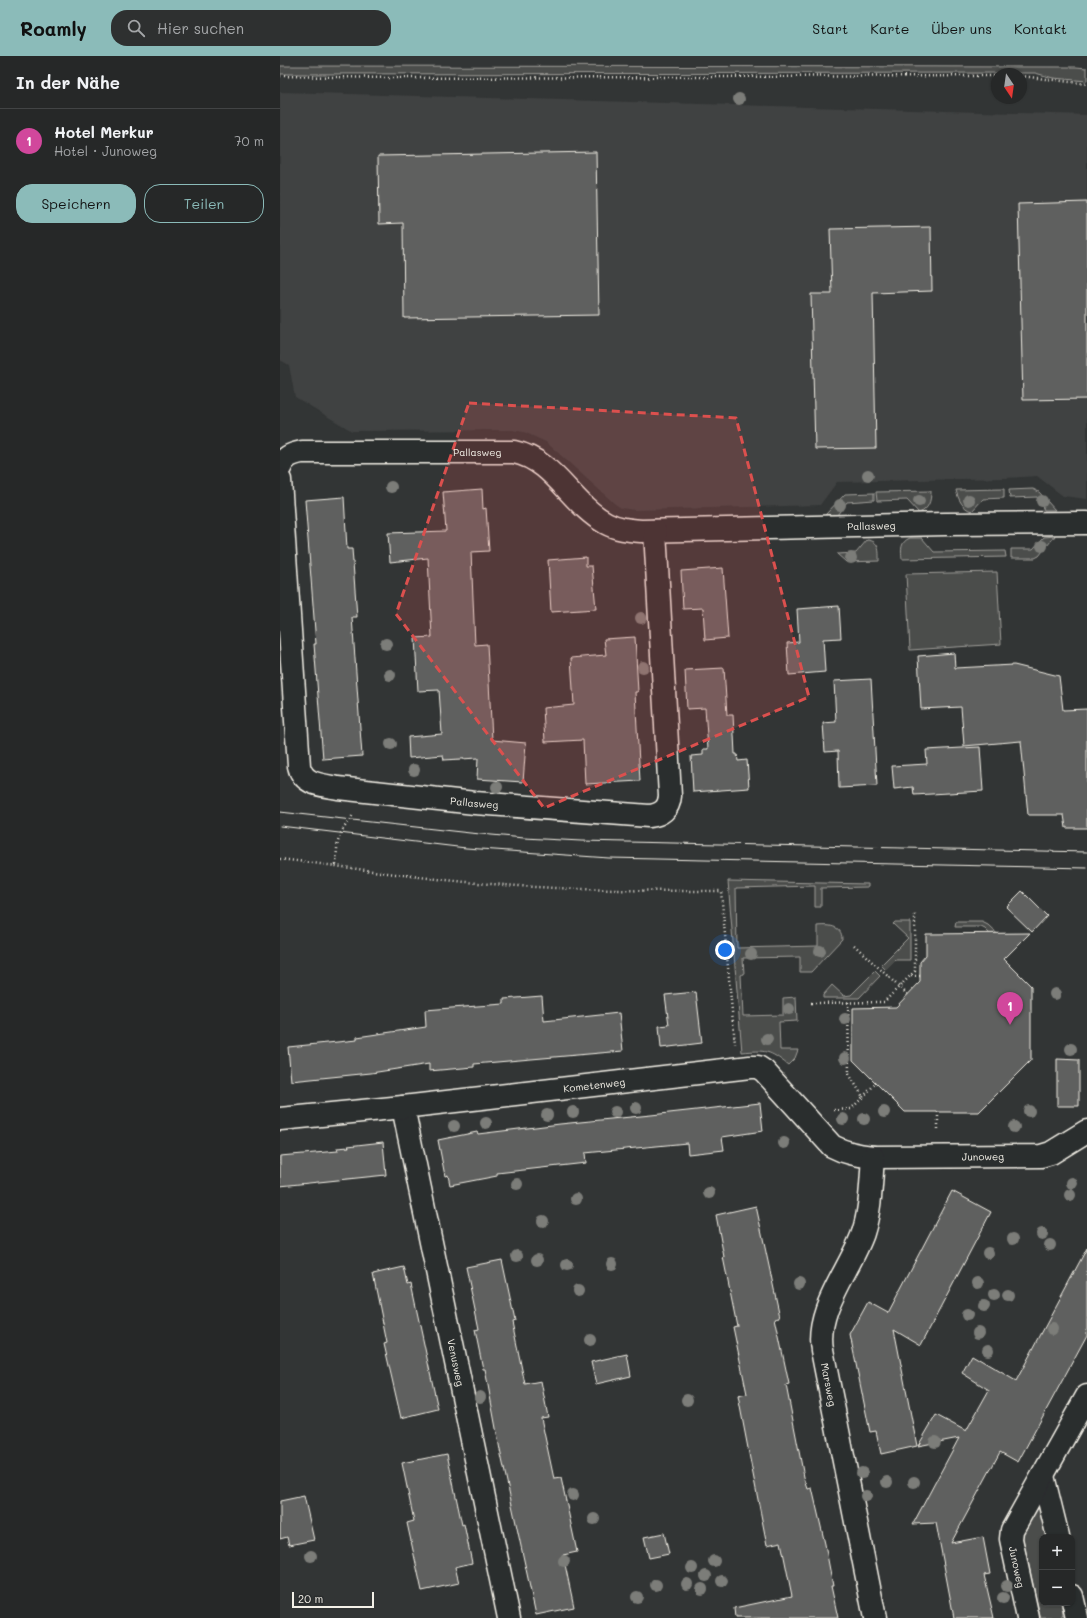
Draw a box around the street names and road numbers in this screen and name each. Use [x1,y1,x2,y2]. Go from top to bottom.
street label: Pallasweg [453,445,502,459]
street label: Pallasweg [847,518,896,533]
street label: Pallasweg [450,793,499,812]
street label: Kometenweg [562,1074,626,1095]
street label: Junoweg [962,1149,1004,1163]
street label: Venusweg [444,1337,468,1388]
street label: Marsweg [818,1362,840,1408]
street label: Junoweg [1006,1545,1028,1589]

